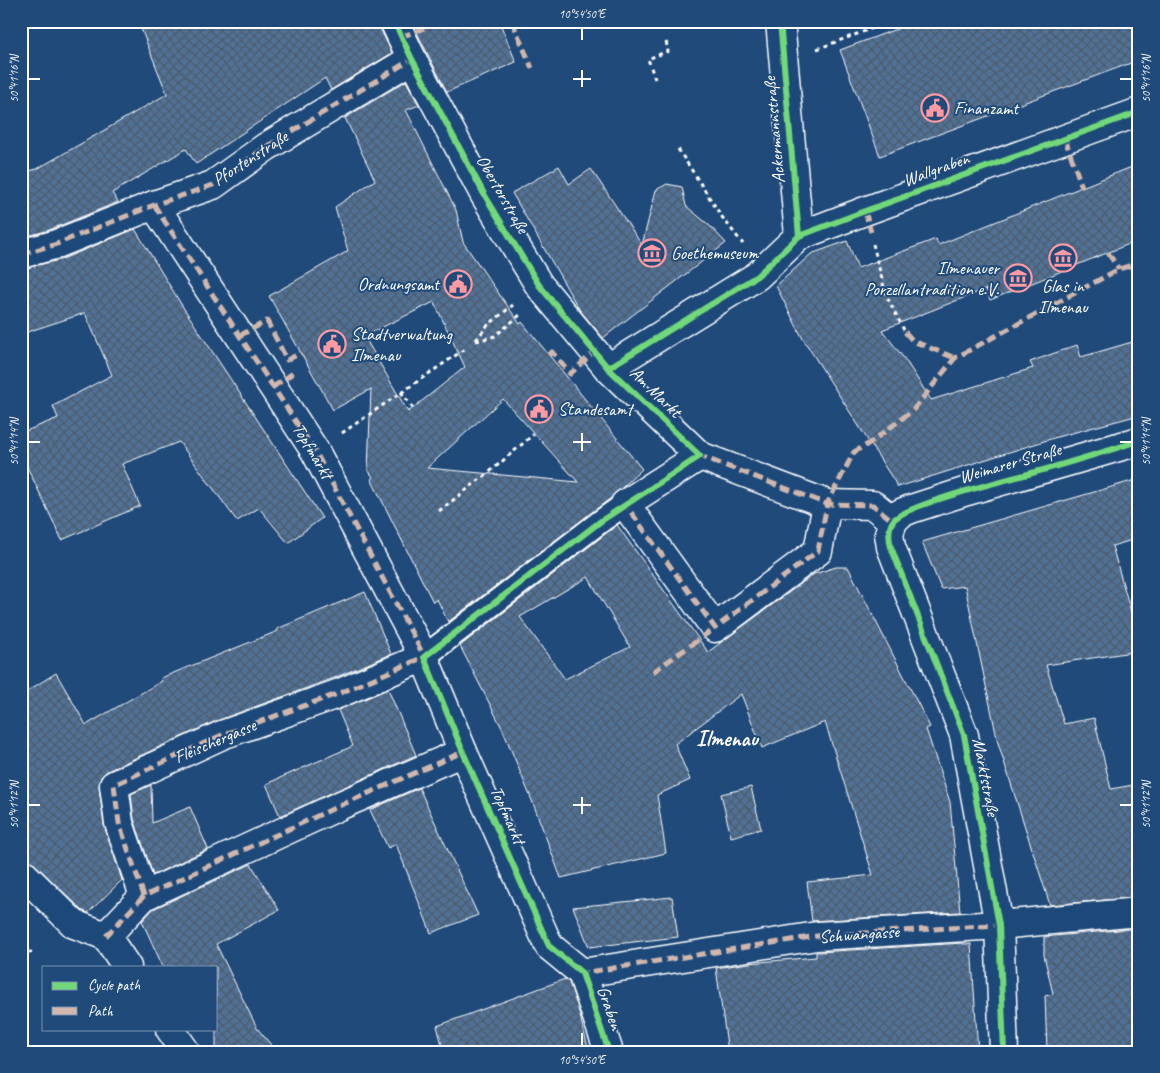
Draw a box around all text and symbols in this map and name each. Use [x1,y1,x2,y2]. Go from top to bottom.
text: 10°54'50"E [559,6,607,22]
text: 50°41'16"N [6,54,22,103]
text: 50°41'16"N [1138,54,1154,103]
street label: Ackermannstraße [758,75,790,184]
public building icon: Finanzamt [920,93,950,123]
place label: Finanzamt [954,97,1020,119]
street label: Pfortenstraße [208,125,293,191]
street label: Wallgraben [900,147,973,191]
street label: Obertorstraße [472,151,535,238]
museum icon: Goethemuseum [637,238,667,268]
place label: Goethemuseum [671,242,759,264]
museum icon: Glas in Ilmenau [1048,243,1078,273]
place label: Ilmenauer Porzellantradition e.V. [865,257,1002,300]
museum icon: Ilmenauer Porzellantradition e.V. [1003,263,1033,293]
public building icon: Ordnungsamt [443,269,473,299]
place label: Ordnungsamt [358,273,441,295]
place label: Glas in Ilmenau [1038,275,1089,318]
place label: Stadtverwaltung Ilmenau [351,323,454,366]
public building icon: Stadtverwaltung Ilmenau [317,329,347,359]
street label: Am Markt [626,362,688,423]
public building icon: Standesamt [524,394,554,424]
place label: Standesamt [558,398,635,420]
text: 50°41'14"N [6,417,22,466]
text: 50°41'14"N [1138,417,1154,466]
street label: Topfmarkt [288,419,340,486]
street label: Weimarer Straße [957,438,1064,488]
street label: Fleischergasse [171,713,260,768]
district label: Ilmenau [696,725,760,753]
street label: Marktstraße [968,736,1005,819]
text: 50°41'12"N [6,780,22,829]
text: 50°41'12"N [1138,780,1154,829]
street label: Topfmarkt [485,783,532,850]
street label: Schwangasse [818,920,901,948]
legend [42,966,218,1030]
text: Cycle path [88,976,140,995]
street label: Graben [592,983,628,1034]
text: Path [88,1002,114,1021]
text: 10°54'50"E [559,1052,607,1068]

